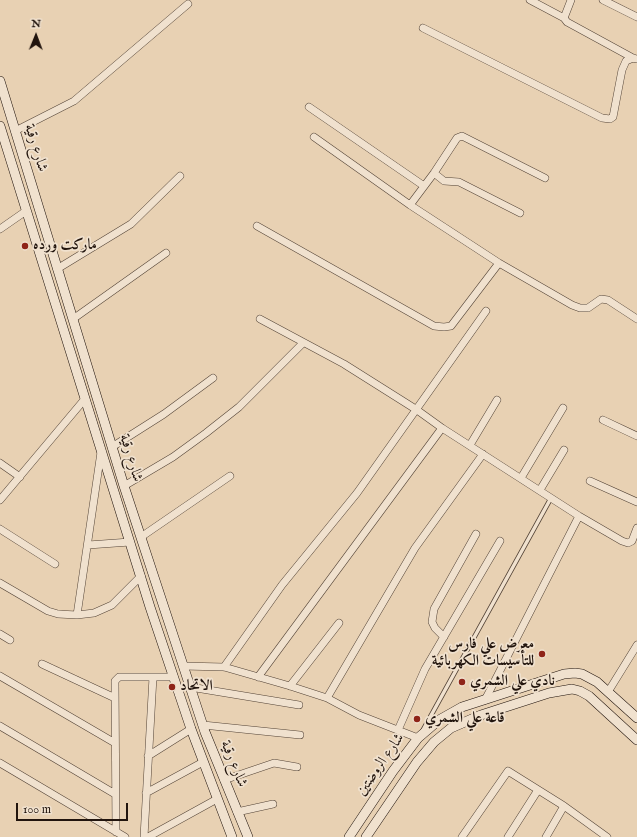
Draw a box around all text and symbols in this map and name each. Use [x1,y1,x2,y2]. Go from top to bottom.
north arrow [16,16,56,56]
text: N [31,17,41,31]
street label: شارع رقية [19,122,51,174]
place label: ماركت ورده [33,237,97,255]
marker: ماركت ورده [20,241,30,251]
street label: شارع رقية [114,432,146,484]
place label: معرض علي فارس للتأسيسات الكهربائية [432,636,534,671]
marker: معرض علي فارس للتأسيسات الكهربائية [537,649,547,659]
place label: نادي علي الشمري [470,673,555,691]
marker: نادي علي الشمري [457,677,467,687]
place label: الاتحاد [180,678,213,696]
marker: الاتحاد [167,682,177,692]
place label: قاعة علي الشمري [425,710,505,728]
marker: قاعة علي الشمري [412,714,422,724]
street label: شارع الروضتين [353,730,409,800]
street label: شارع رقية [215,738,251,790]
scale bar [18,795,130,821]
text: 100 m [23,802,51,817]

